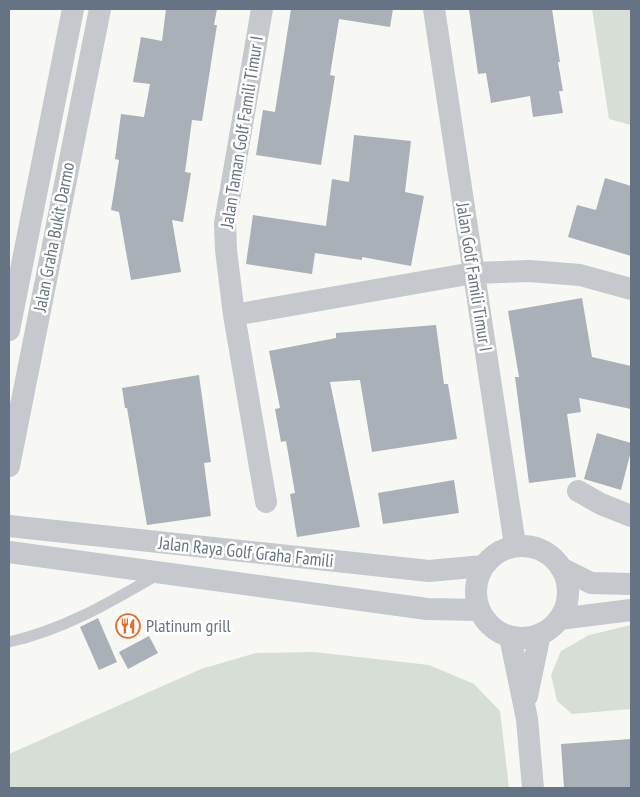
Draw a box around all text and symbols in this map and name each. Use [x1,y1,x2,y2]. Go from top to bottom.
street label: Jalan Taman Golf Famili Timur I [215,34,268,230]
street label: Jalan Graha Bukit Darmo [28,160,79,314]
street label: Jalan Golf Famili Timur I [451,200,498,353]
street label: Jalan Raya Golf Graha Famili [156,531,335,572]
restaurant icon: Platinum grill [115,613,141,639]
place label: Platinum grill [146,614,231,637]

